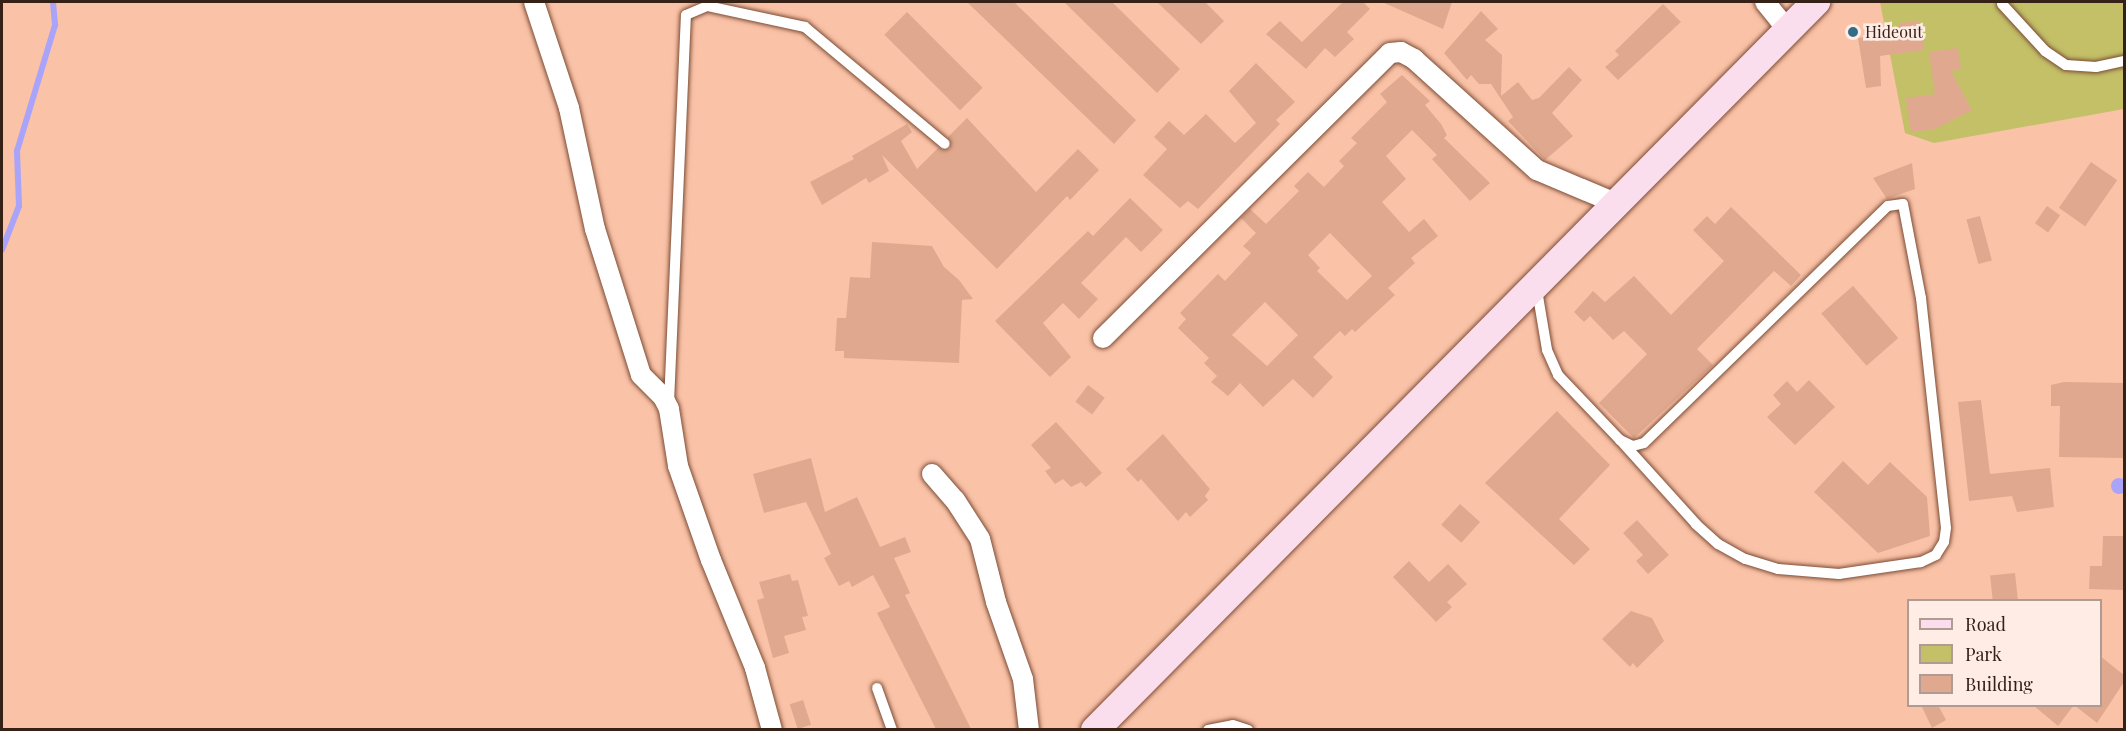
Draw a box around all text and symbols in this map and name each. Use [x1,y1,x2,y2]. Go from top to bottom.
place label: Hideout [1865,22,1923,42]
marker: Hideout [1846,25,1860,39]
legend [1907,599,2102,707]
text: Road [1965,612,2006,636]
text: Park [1965,642,2002,666]
text: Building [1965,672,2033,696]

